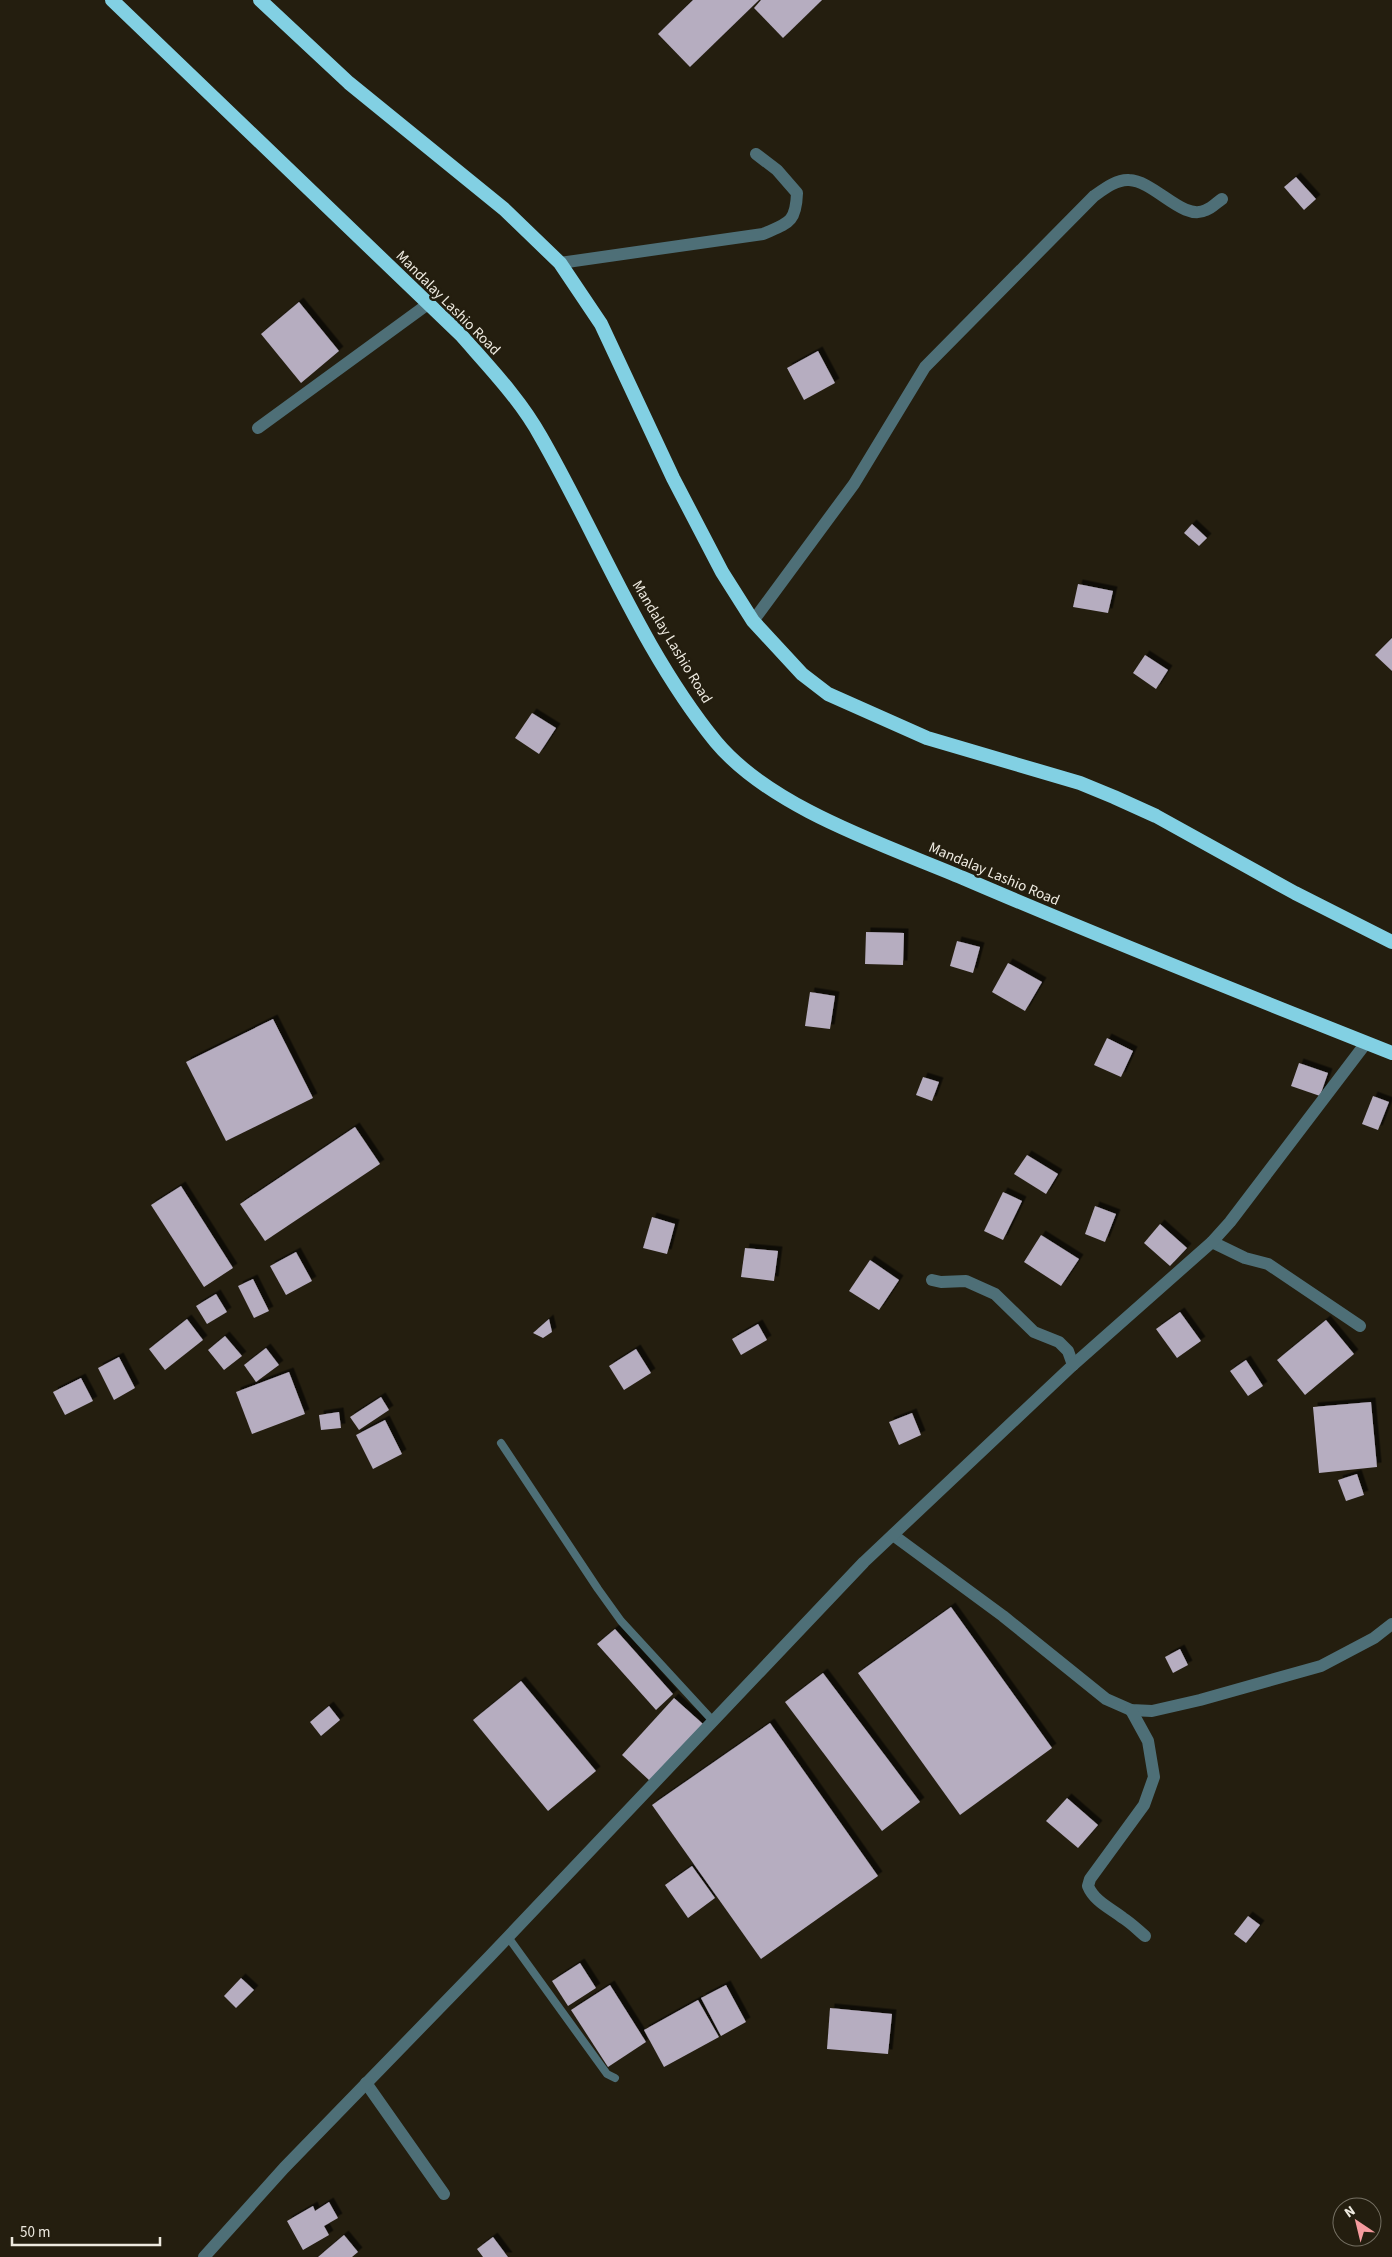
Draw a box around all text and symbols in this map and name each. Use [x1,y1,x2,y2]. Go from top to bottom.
street label: Mandalay Lashio Road [391,246,505,360]
street label: Mandalay Lashio Road [627,576,717,708]
street label: Mandalay Lashio Road [925,837,1063,911]
north arrow [1332,2197,1382,2247]
text: N [1341,2201,1360,2223]
scale bar [12,2214,160,2246]
text: 50 m [20,2222,50,2243]

